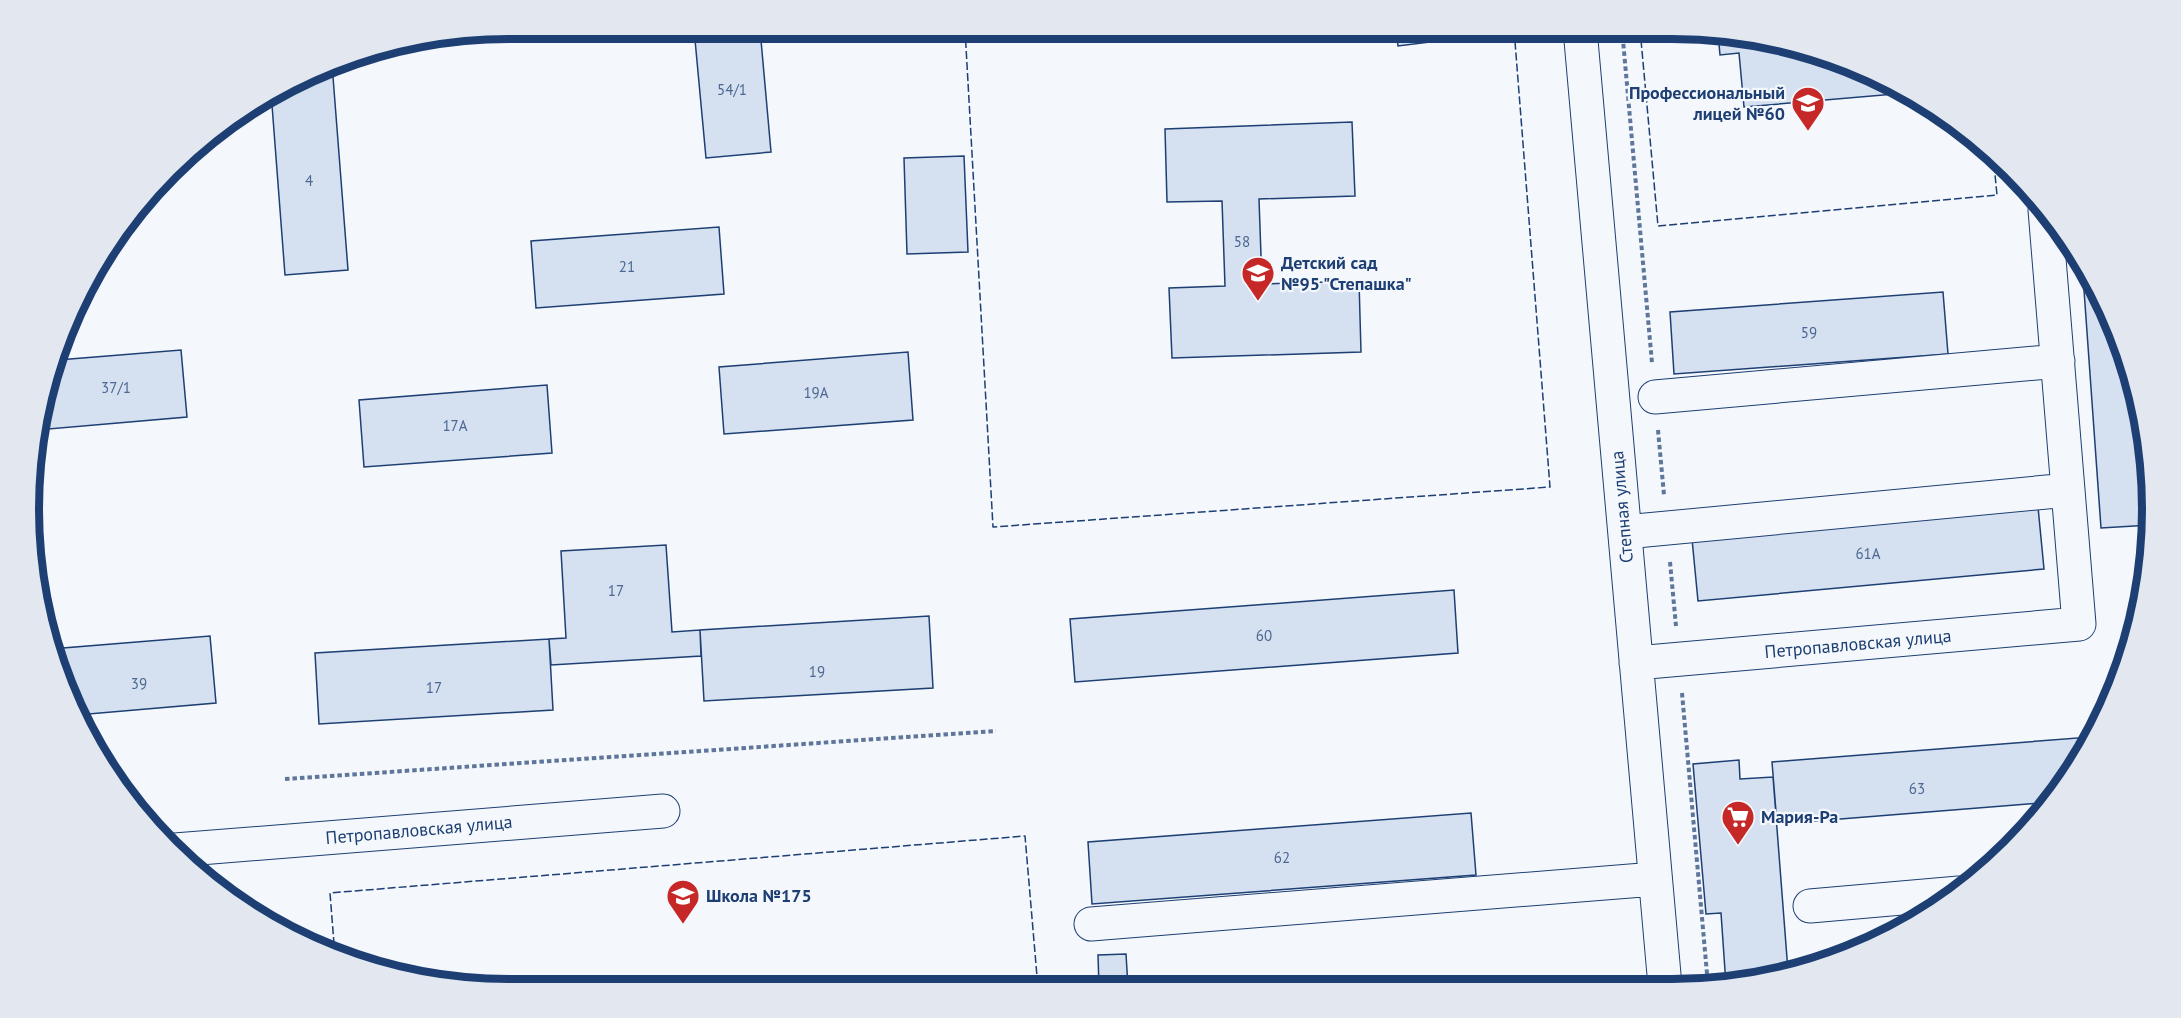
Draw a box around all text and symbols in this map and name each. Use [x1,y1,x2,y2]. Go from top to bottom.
house number: 54/1 [717,80,747,99]
place label: Профессиональный лицей №60 [1629,81,1785,125]
school or university icon: Профессиональный лицей №60 [1790,85,1826,132]
house number: 4 [305,171,313,190]
house number: 58 [1234,232,1250,251]
place label: Детский сад №95 "Степашка" [1281,251,1412,295]
school or university icon: Детский сад №95 "Степашка" [1240,255,1276,302]
house number: 21 [619,257,635,276]
house number: 59 [1801,323,1817,342]
house number: 37/1 [101,378,131,397]
house number: 19А [803,383,829,402]
house number: 17А [442,416,468,435]
street label: Степная улица [1605,450,1638,564]
house number: 61А [1855,544,1881,563]
house number: 17 [608,581,624,600]
street label: Петропавловская улица [1764,624,1952,663]
house number: 60 [1256,626,1272,645]
house number: 19 [809,662,825,681]
house number: 39 [131,674,147,693]
house number: 17 [426,678,442,697]
house number: 63 [1909,779,1925,798]
supermarket icon: Мария-Ра [1720,799,1756,846]
place label: Мария-Ра [1761,805,1838,828]
street label: Петропавловская улица [325,810,513,849]
house number: 62 [1274,848,1290,867]
school or university icon: Школа №175 [665,878,701,925]
place label: Школа №175 [706,884,812,907]

